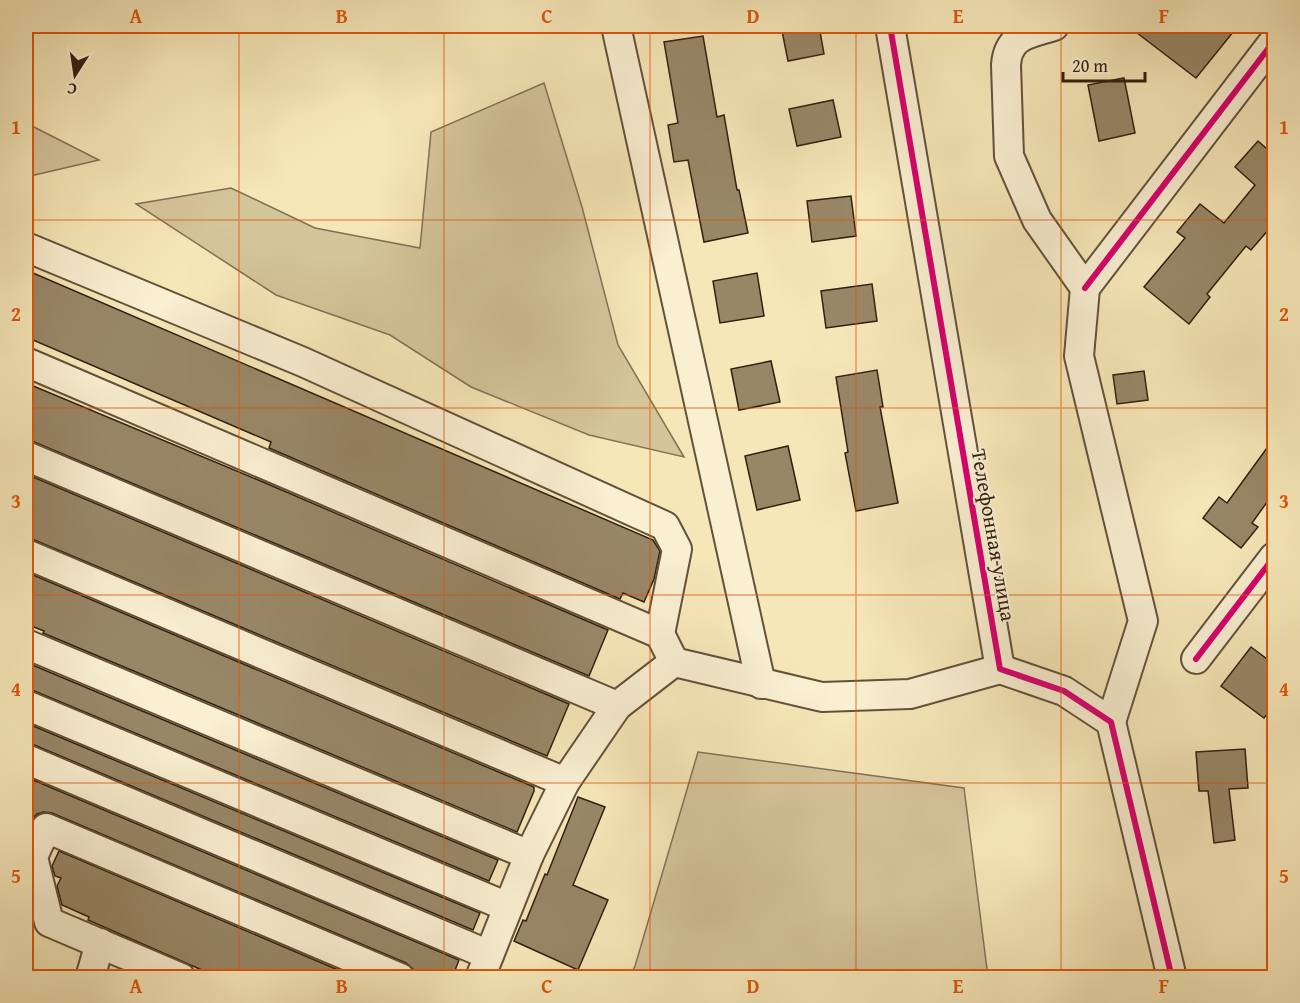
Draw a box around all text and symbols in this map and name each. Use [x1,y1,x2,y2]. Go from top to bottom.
text: A [130,1,143,30]
text: B [336,1,348,30]
text: C [541,1,553,30]
text: D [746,1,760,30]
text: E [953,1,964,30]
text: F [1159,1,1169,30]
north arrow [45,45,105,105]
scale bar [1063,45,1146,83]
text: 20 m [1072,52,1108,79]
text: С [65,77,79,102]
text: 1 [11,112,21,141]
text: 1 [1279,112,1289,141]
text: 2 [11,299,21,328]
text: 2 [1279,299,1289,328]
street label: Телефонная улица [964,447,1024,623]
text: 3 [11,486,21,515]
text: 3 [1279,486,1289,515]
text: 4 [11,674,21,703]
text: 4 [1279,674,1289,703]
text: 5 [11,861,21,890]
text: 5 [1279,861,1289,890]
text: A [130,971,143,1000]
text: B [336,971,348,1000]
text: C [541,971,553,1000]
text: D [746,971,760,1000]
text: E [953,971,964,1000]
text: F [1159,971,1169,1000]

